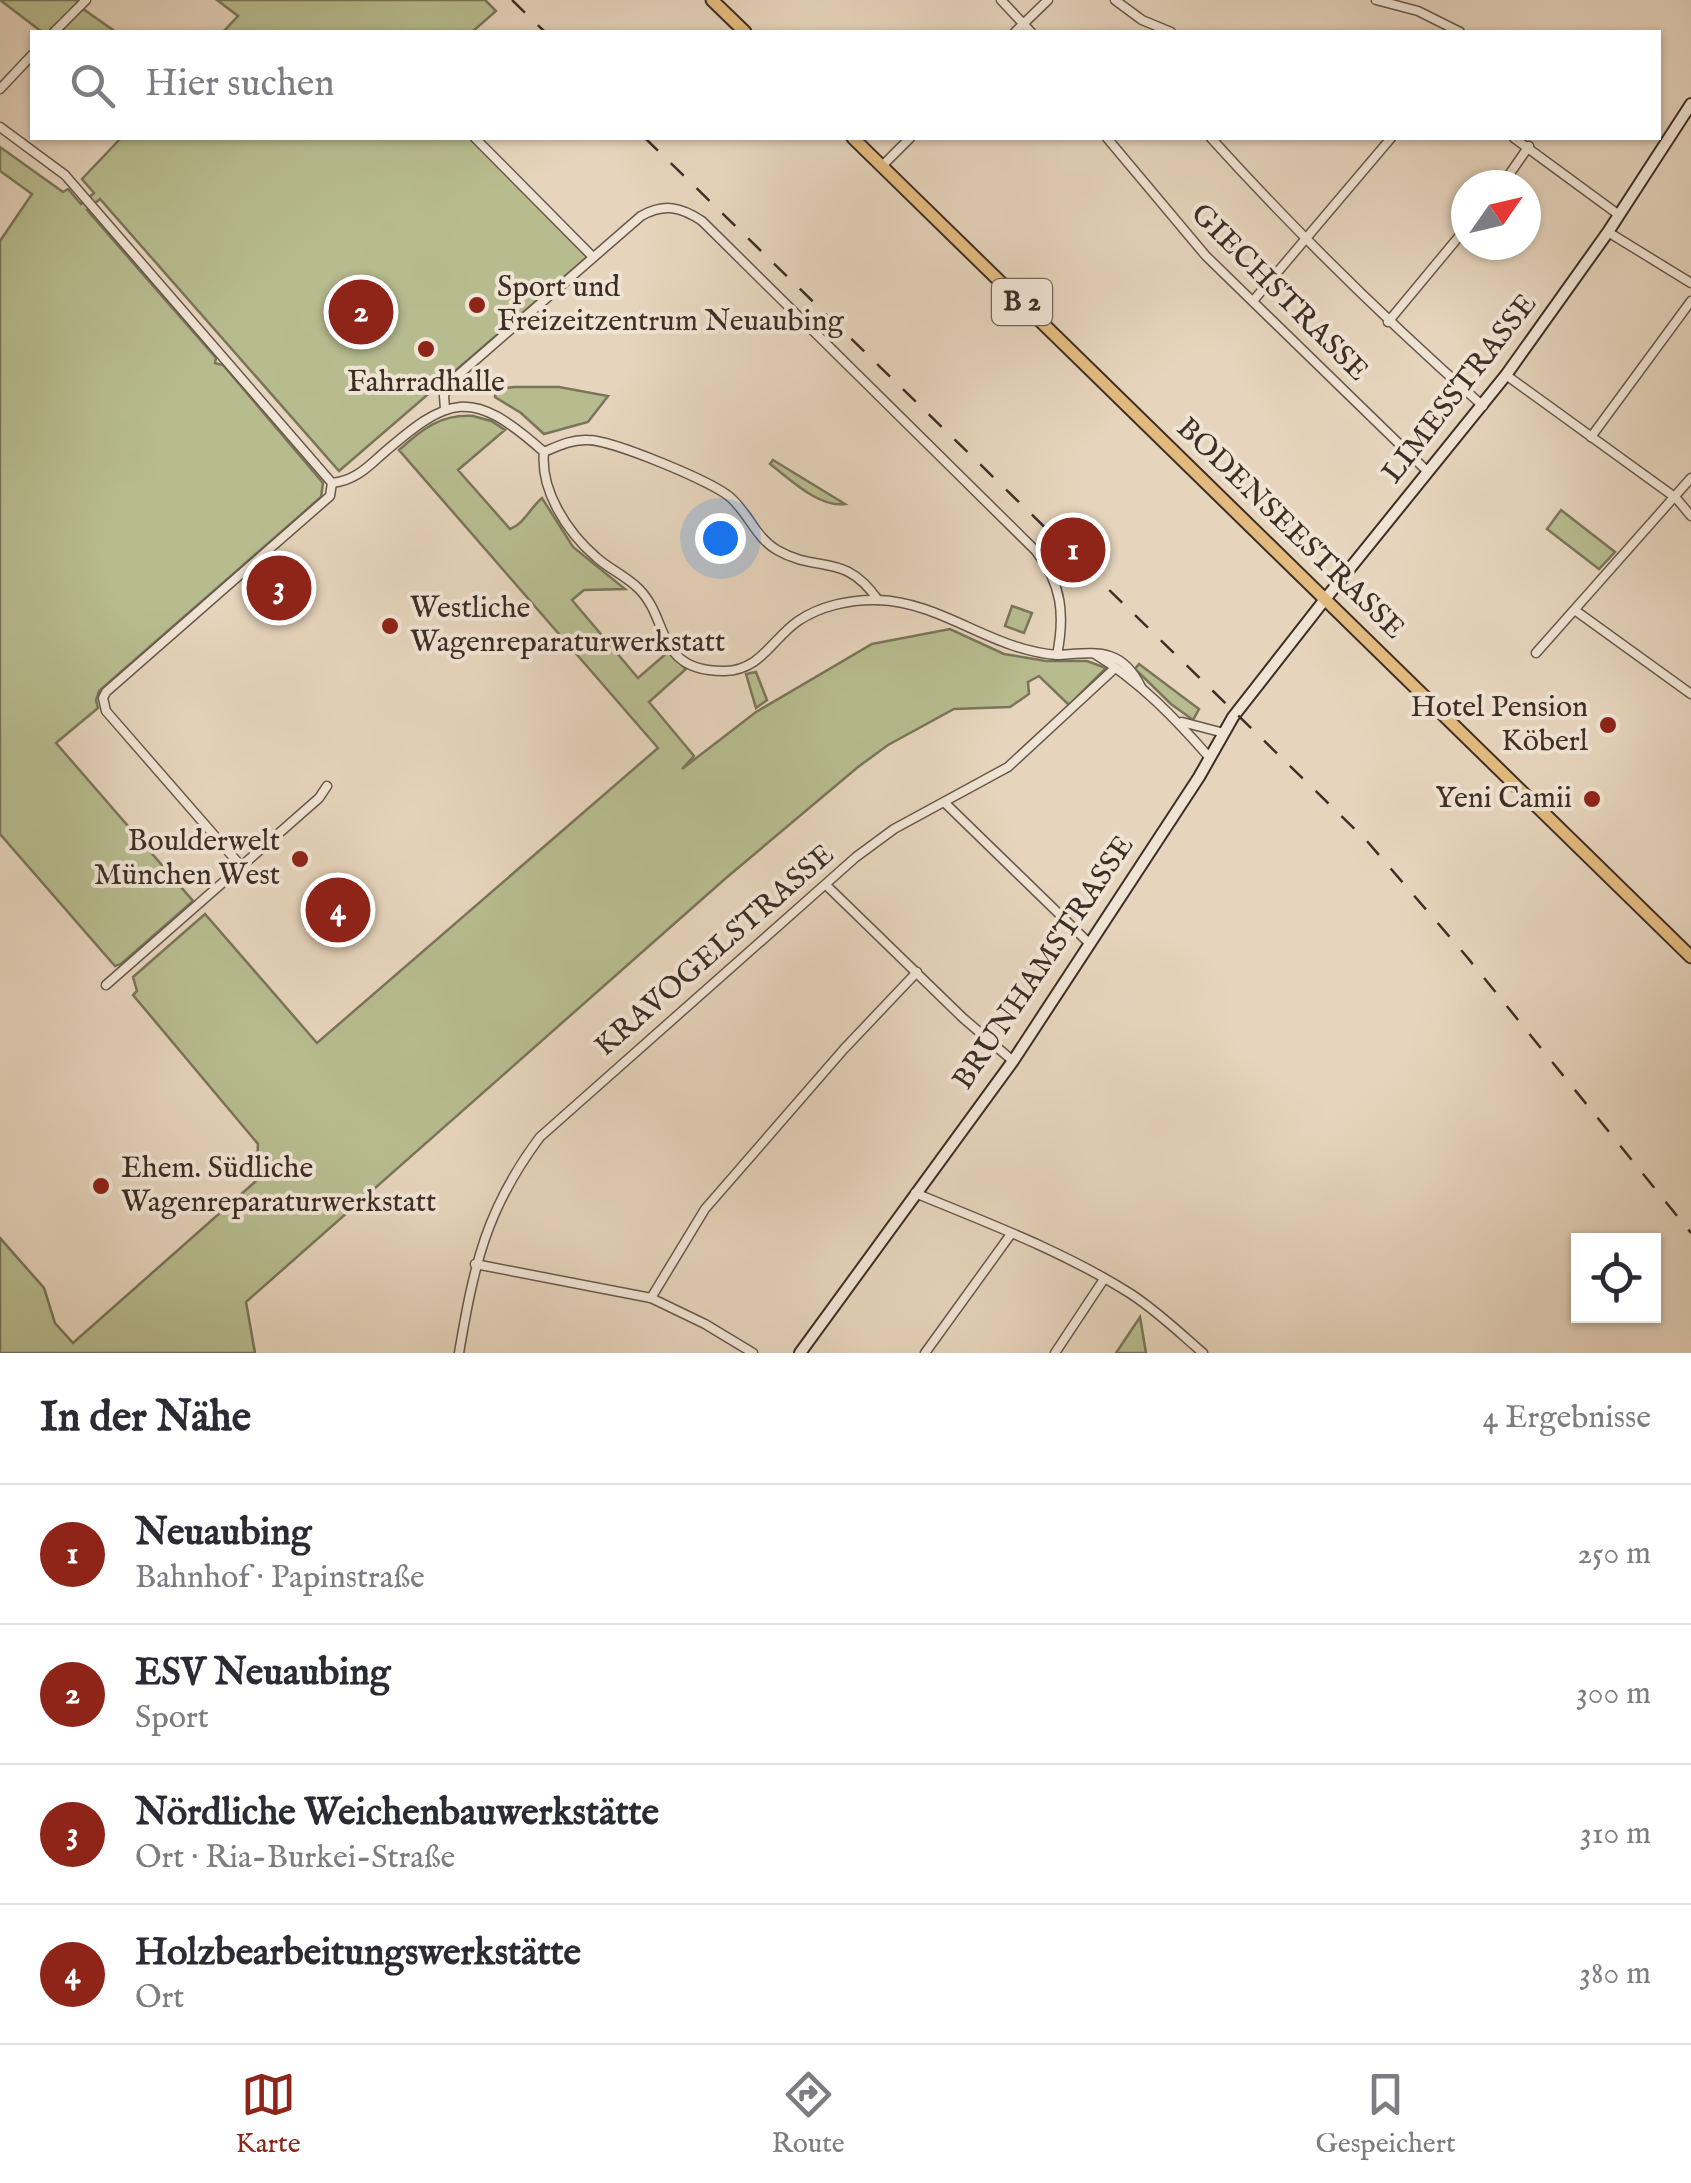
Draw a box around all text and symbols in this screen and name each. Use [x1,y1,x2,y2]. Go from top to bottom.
search box [30,30,1661,140]
icon: search [65,58,120,113]
text: Hier suchen [145,61,335,109]
north arrow [1451,170,1541,260]
street label: GIECHSTRASSE [1182,196,1376,390]
place label: Sport und Freizeitzentrum Neuaubing [497,269,844,341]
pin: 2 [328,274,394,350]
road number: B 2 [992,279,1052,325]
street label: LIMESSTRASSE [1374,287,1546,491]
marker: Sport und Freizeitzentrum Neuaubing [466,294,488,316]
marker: Fahrradhalle [415,338,437,360]
place label: Fahrradhalle [347,364,505,402]
street label: BODENSEESTRASSE [1168,410,1412,648]
pin: 1 [1040,512,1106,588]
your location [695,513,746,564]
pin: 3 [246,550,312,626]
place label: Westliche Wagenreparaturwerkstatt [410,590,725,662]
marker: Westliche Wagenreparaturwerkstatt [379,615,401,637]
place label: Hotel Pension Köberl [1411,689,1589,761]
marker: Hotel Pension Köberl [1597,714,1619,736]
place label: Yeni Camii [1435,780,1572,818]
marker: Yeni Camii [1581,788,1603,810]
place label: Boulderwelt München West [94,823,280,895]
street label: BRUNHAMSTRASSE [945,829,1143,1097]
street label: KRAVOGELSTRASSE [587,837,843,1065]
marker: Boulderwelt München West [289,848,311,870]
pin: 4 [306,872,370,948]
place label: Ehem. Südliche Wagenreparaturwerkstatt [121,1150,436,1222]
marker: Ehem. Südliche Wagenreparaturwerkstatt [90,1175,112,1197]
map controls [1571,1233,1661,1323]
button: locate [1571,1233,1661,1323]
text: In der Nähe [40,1392,251,1445]
text: 4 Ergebnisse [1483,1398,1651,1439]
text: Neuaubing [135,1510,311,1558]
text: 1 [67,1534,78,1575]
text: 250 m [1577,1534,1651,1575]
text: Bahnhof · Papinstraße [135,1558,425,1599]
text: ESV Neuaubing [135,1650,390,1698]
text: 2 [65,1674,80,1715]
text: 300 m [1576,1674,1651,1715]
text: Sport [135,1698,209,1739]
text: Nördliche Weichenbauwerkstätte [135,1790,659,1838]
text: 3 [67,1814,78,1855]
text: 310 m [1580,1814,1651,1855]
text: Ort · Ria-Burkei-Straße [135,1838,455,1879]
text: Holzbearbeitungswerkstätte [135,1930,581,1978]
text: 4 [65,1954,80,1995]
text: 380 m [1579,1954,1651,1995]
text: Ort [135,1978,184,2019]
tab: Karte [235,2067,301,2162]
tab: Route [772,2067,845,2162]
tab: Gespeichert [1316,2067,1456,2162]

